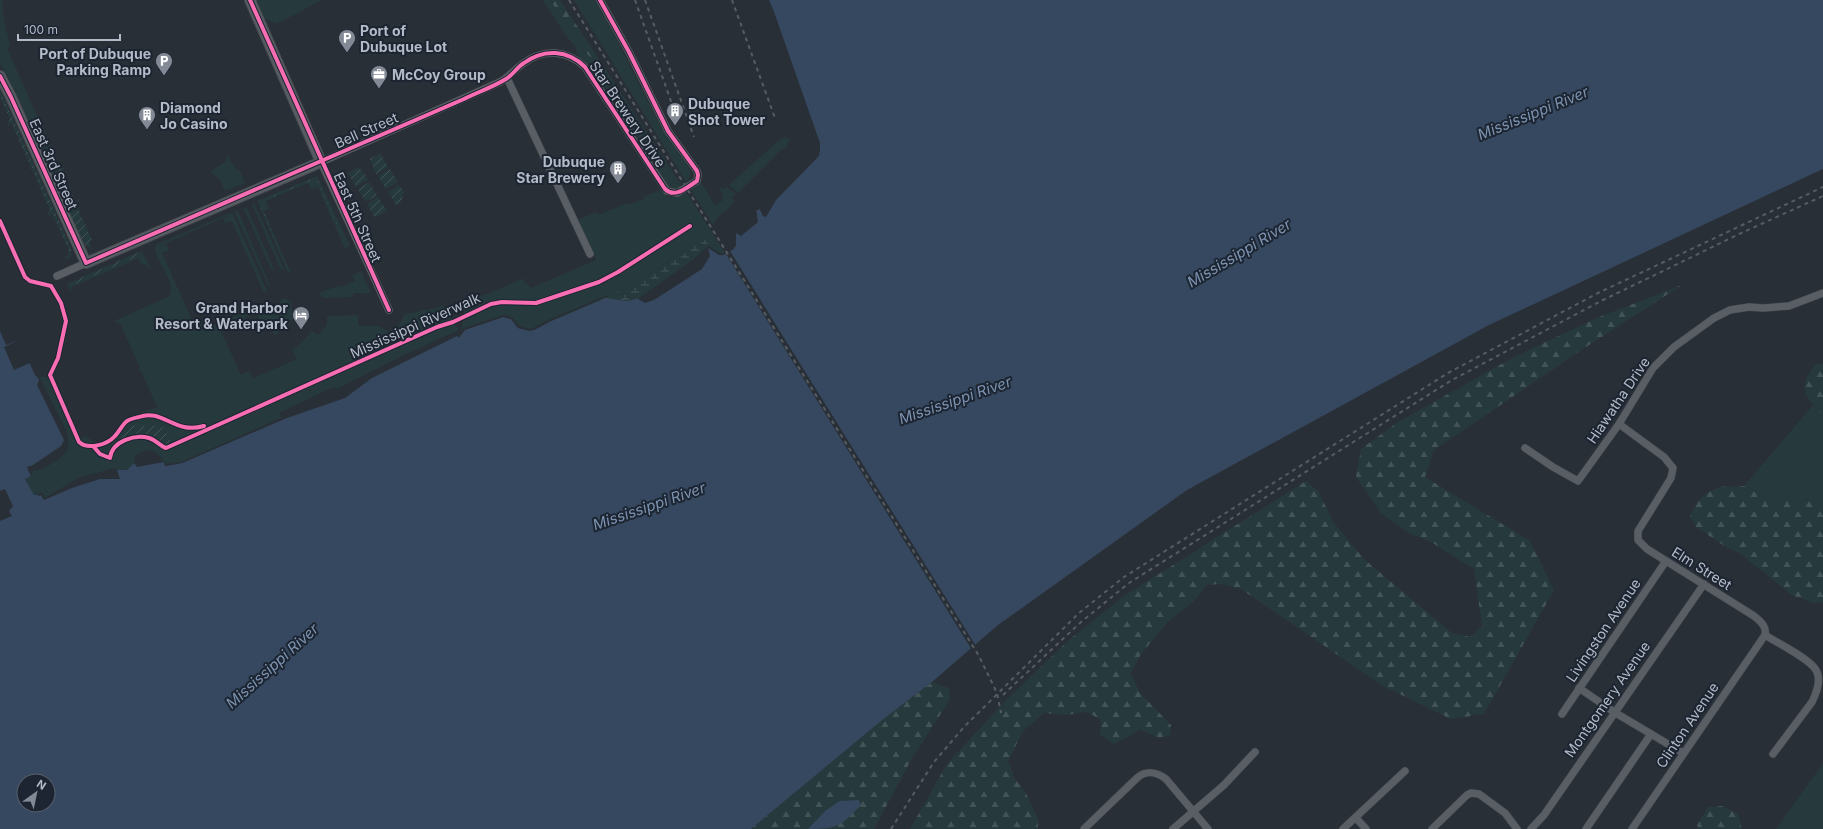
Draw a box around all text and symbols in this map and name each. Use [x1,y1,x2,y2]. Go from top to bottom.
scale bar [18,16,120,42]
text: 100 m [24,22,58,37]
place label: Port of Dubuque Lot [360,22,447,55]
parking icon: Port of Dubuque Lot [337,28,357,53]
place label: Port of Dubuque Parking Ramp [39,45,151,78]
parking icon: Port of Dubuque Parking Ramp [154,51,174,76]
street label: Star Brewery Drive [586,58,670,170]
office icon: McCoy Group [369,64,389,89]
place label: McCoy Group [392,66,486,83]
water label: Mississippi River [1475,82,1592,144]
place label: Dubuque Shot Tower [688,95,766,128]
place label: Diamond Jo Casino [160,99,228,132]
building icon: Dubuque Shot Tower [665,101,685,126]
building icon: Diamond Jo Casino [137,105,157,130]
street label: Bell Street [332,108,401,152]
street label: East 3rd Street [26,116,82,213]
place label: Dubuque Star Brewery [516,153,606,186]
building icon: Dubuque Star Brewery [608,159,628,184]
street label: East 5th Street [331,169,386,265]
water label: Mississippi River [1184,214,1295,292]
street label: Mississippi Riverwalk [347,288,483,361]
place label: Grand Harbor Resort & Waterpark [155,299,289,332]
hotel icon: Grand Harbor Resort & Waterpark [291,305,311,330]
street label: Hiawatha Drive [1583,354,1653,446]
water label: Mississippi River [896,372,1014,428]
water label: Mississippi River [590,478,708,534]
street label: Elm Street [1669,543,1735,593]
street label: Livingston Avenue [1562,575,1644,685]
water label: Mississippi River [222,619,322,713]
street label: Montgomery Avenue [1561,638,1653,760]
street label: Clinton Avenue [1652,679,1722,771]
north arrow [16,773,56,813]
text: N [34,776,49,793]

